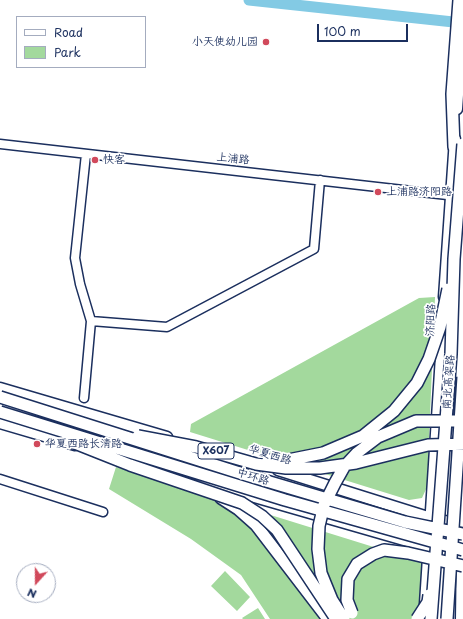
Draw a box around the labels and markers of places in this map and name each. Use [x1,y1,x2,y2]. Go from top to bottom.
place label: 小天使幼儿园 [192,35,258,49]
marker: 小天使幼儿园 [261,37,271,47]
place label: 快客 [103,153,125,167]
marker: 快客 [90,155,100,165]
place label: 上浦路济阳路 [386,185,452,199]
marker: 上浦路济阳路 [373,187,383,197]
place label: 华夏西路长清路 [45,437,122,451]
marker: 华夏西路长清路 [32,439,42,449]

